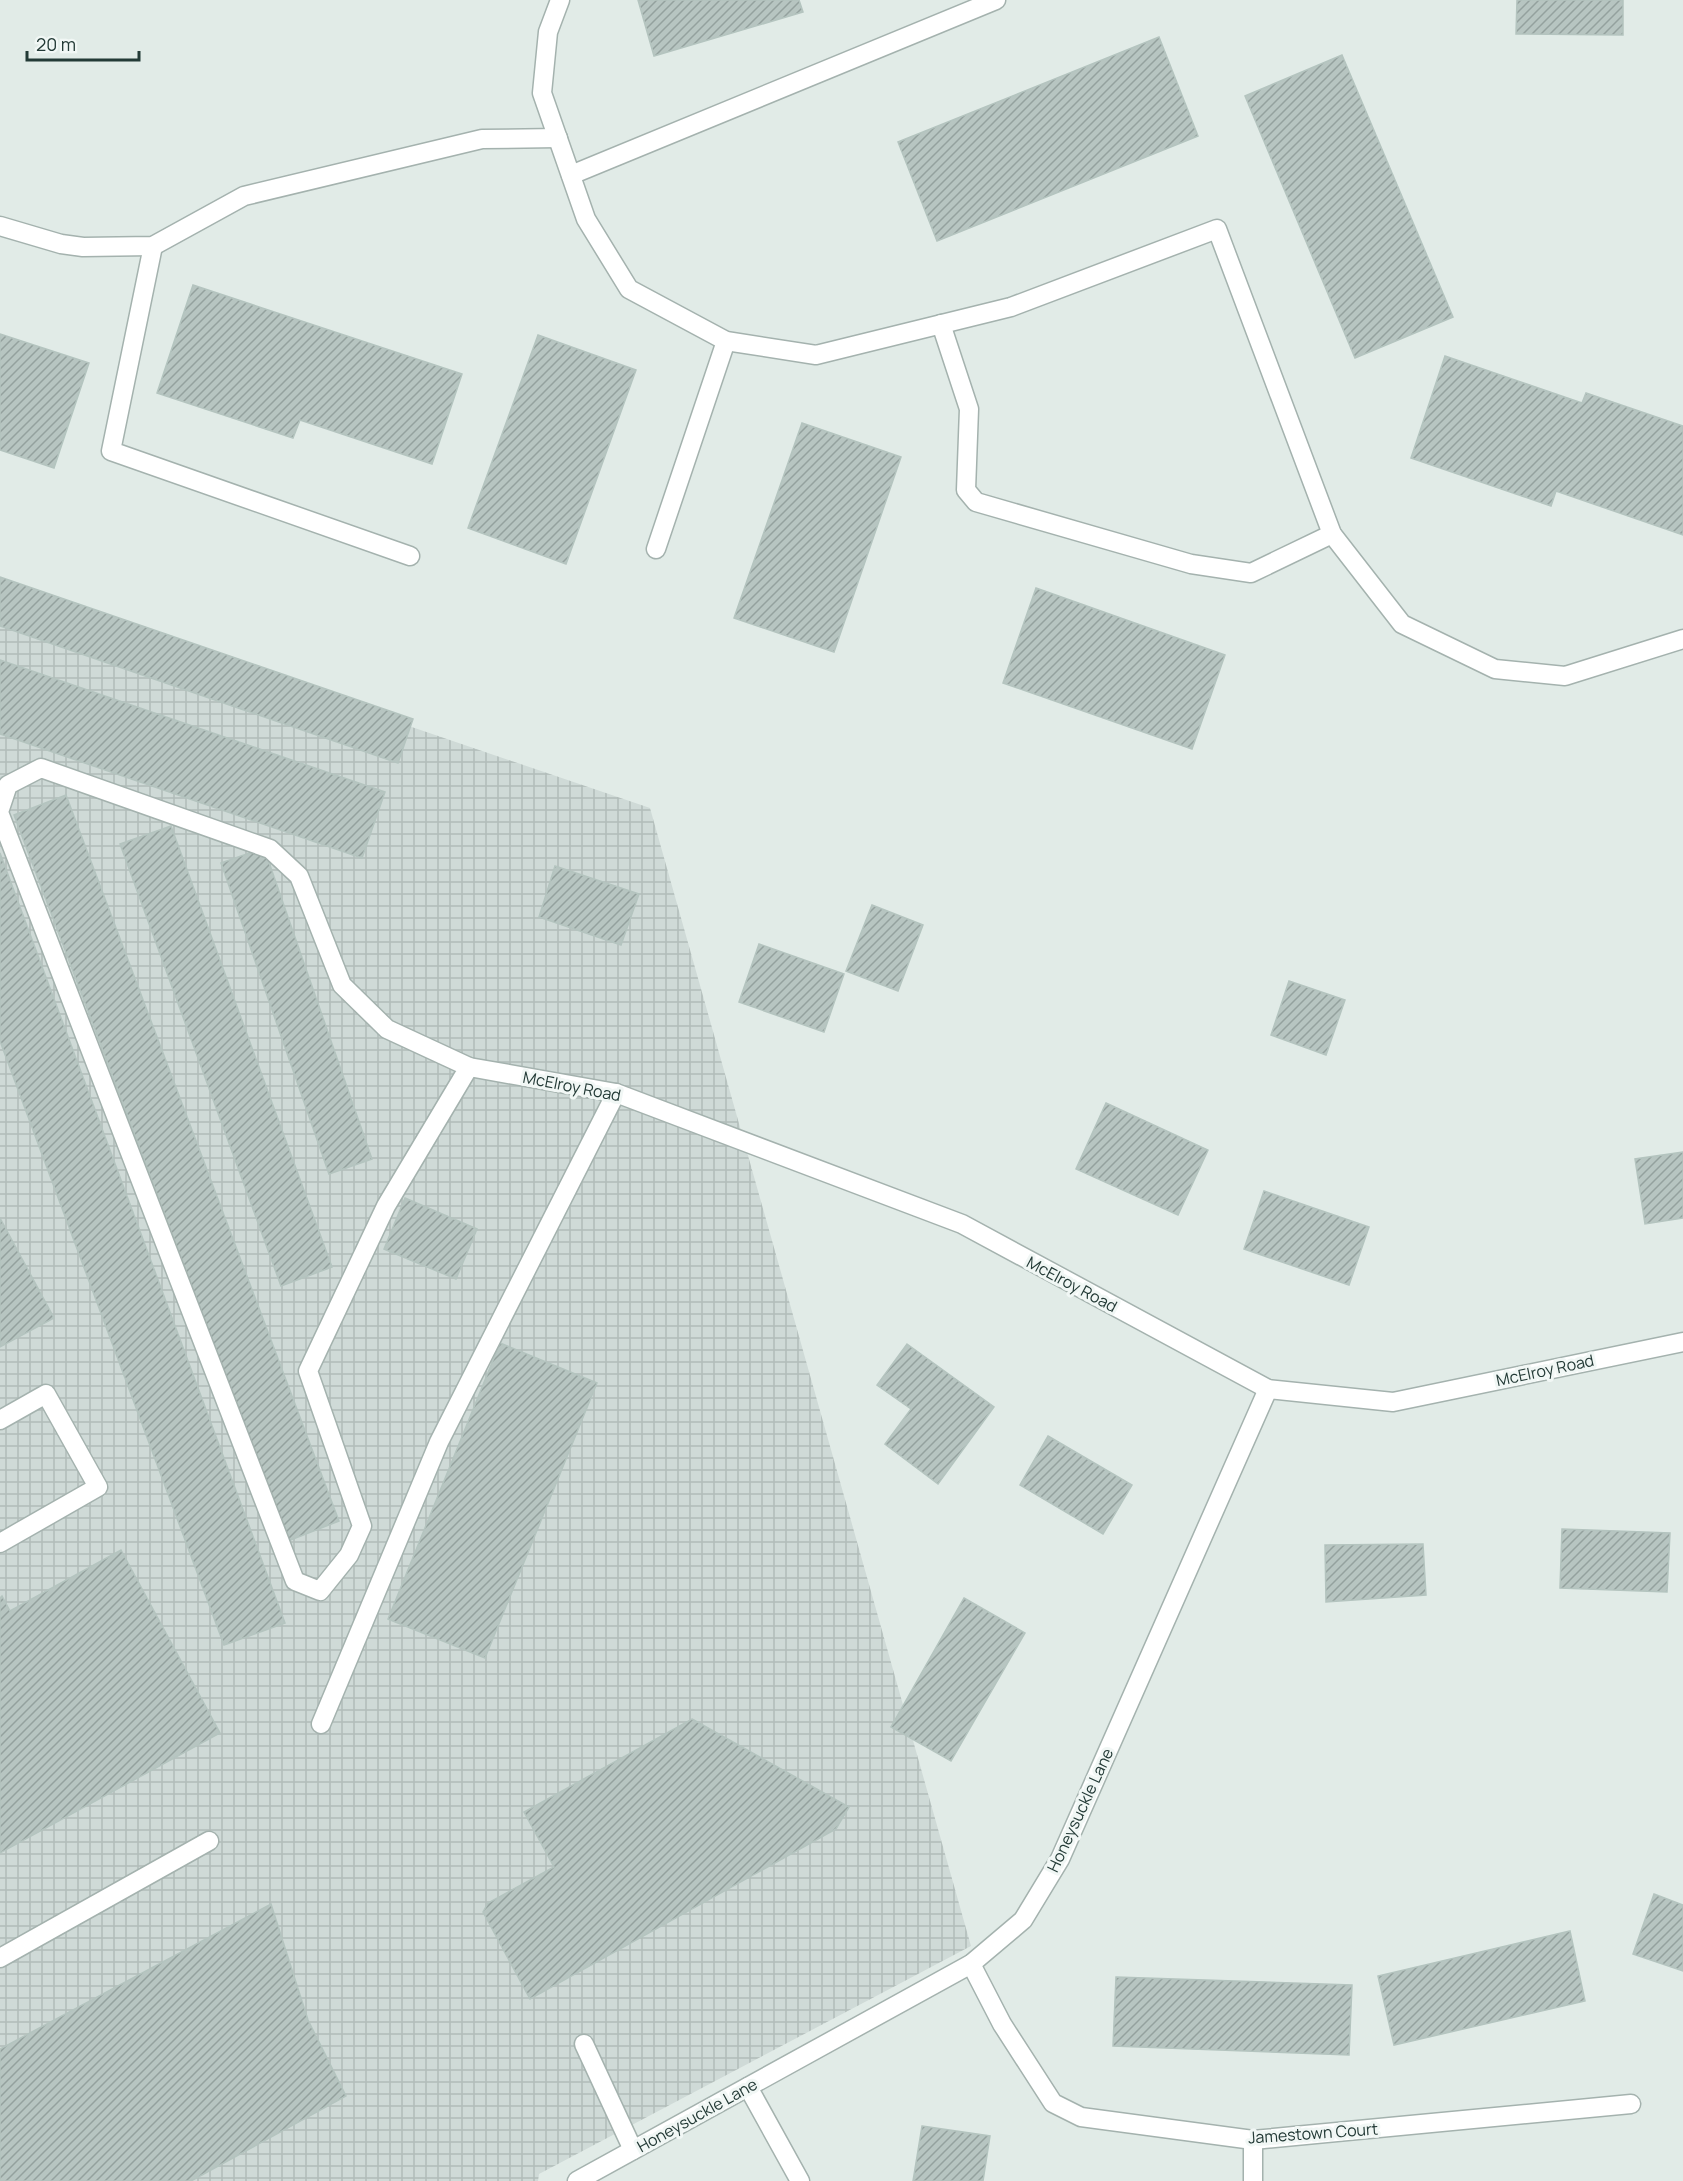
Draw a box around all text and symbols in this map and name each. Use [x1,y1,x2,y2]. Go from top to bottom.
scale bar [27,24,140,62]
text: 20 m [36,32,76,56]
street label: McElroy Road [521,1066,623,1106]
street label: McElroy Road [1023,1251,1121,1317]
street label: McElroy Road [1494,1349,1596,1391]
street label: Honeysuckle Lane [1042,1744,1118,1876]
street label: Honeysuckle Lane [633,2073,761,2157]
street label: Jamestown Court [1247,2117,1379,2149]

